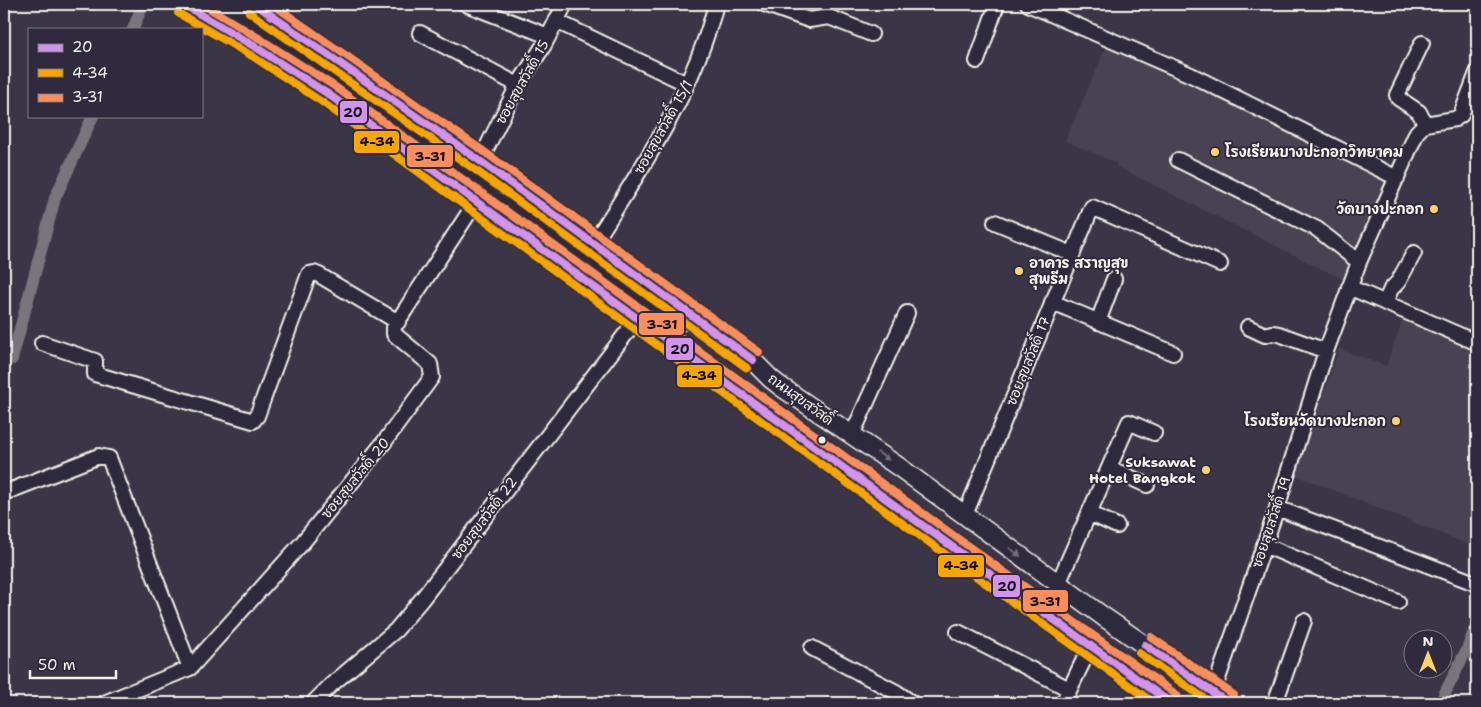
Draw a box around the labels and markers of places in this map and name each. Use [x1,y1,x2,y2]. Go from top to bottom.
place label: โรงเรียนบางปะกอกวิทยาคม [1224,142,1403,161]
marker: โรงเรียนบางปะกอกวิทยาคม [1209,146,1221,158]
place label: วัดบางปะกอก [1337,200,1424,218]
marker: วัดบางปะกอก [1428,203,1440,215]
place label: อาคาร สราญสุข สุพรีม [1029,254,1128,290]
marker: อาคาร สราญสุข สุพรีม [1013,265,1025,277]
place label: โรงเรียนวัดบางปะกอก [1243,411,1386,430]
marker: โรงเรียนวัดบางปะกอก [1390,415,1402,427]
unlabelled marker [817,435,827,445]
place label: Suksawat Hotel Bangkok [1089,453,1196,487]
marker: Suksawat Hotel Bangkok [1200,464,1212,476]

